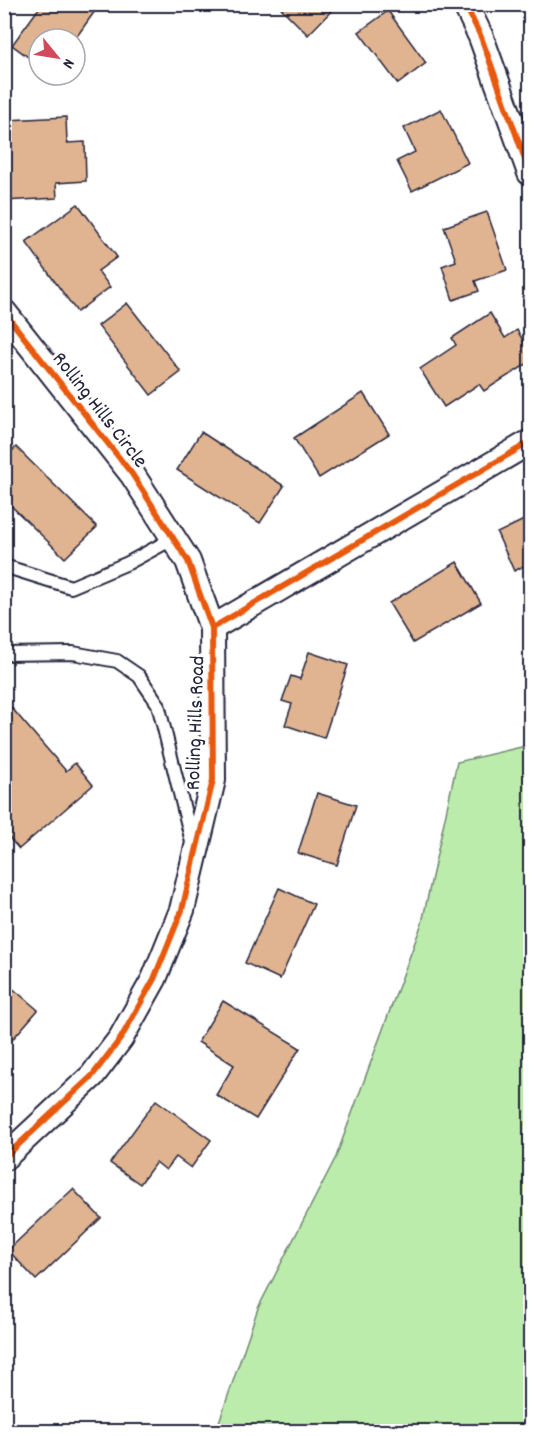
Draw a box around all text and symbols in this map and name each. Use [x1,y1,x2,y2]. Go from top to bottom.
north arrow [27,27,87,87]
text: N [56,54,80,73]
street label: Rolling Hills Circle [44,346,154,475]
street label: Rolling Hills Road [180,655,214,791]

